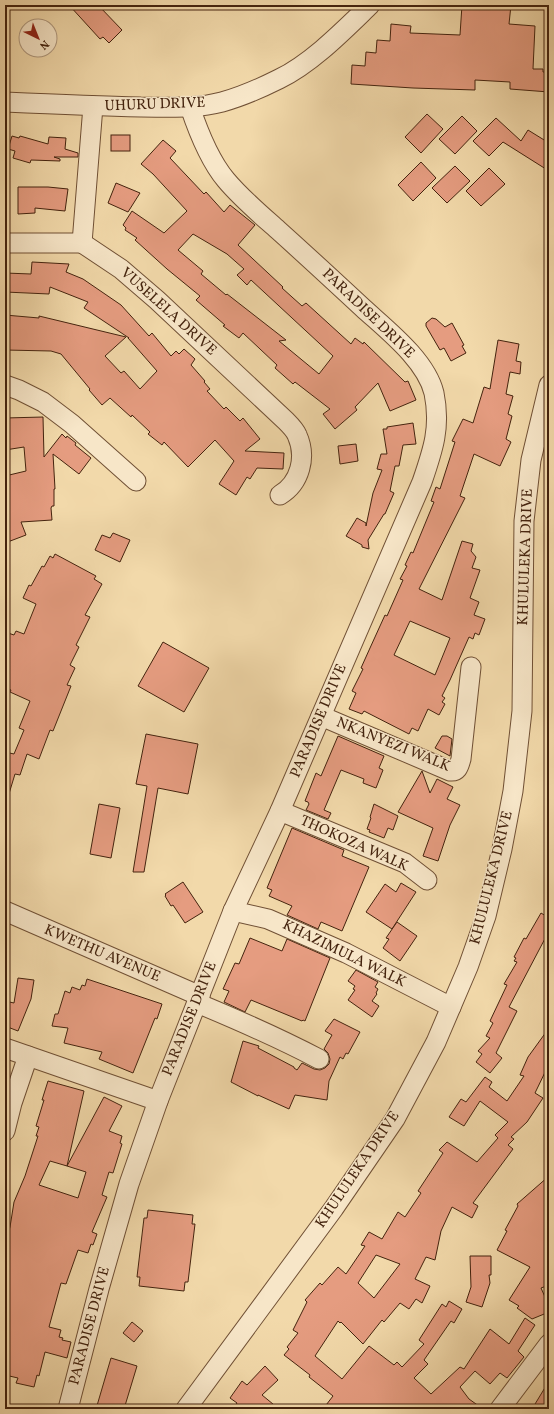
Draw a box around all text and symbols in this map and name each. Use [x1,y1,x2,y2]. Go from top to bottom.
north arrow [18,18,58,58]
text: N [36,36,52,52]
street label: UHURU DRIVE [104,93,206,117]
street label: VUSELELA DRIVE [115,263,221,361]
street label: PARADISE DRIVE [317,264,419,364]
street label: KHULULEKA DRIVE [513,488,539,626]
street label: PARADISE DRIVE [286,661,352,781]
street label: NKANYEZI WALK [333,713,453,777]
street label: KHULULEKA DRIVE [465,809,519,947]
street label: THOKOZA WALK [296,811,412,877]
street label: KHAZIMULA WALK [279,915,409,993]
street label: KWETHU AVENUE [41,920,163,988]
street label: PARADISE DRIVE [157,959,223,1079]
street label: KHULULEKA DRIVE [311,1107,405,1233]
street label: PARADISE DRIVE [64,1264,116,1388]

